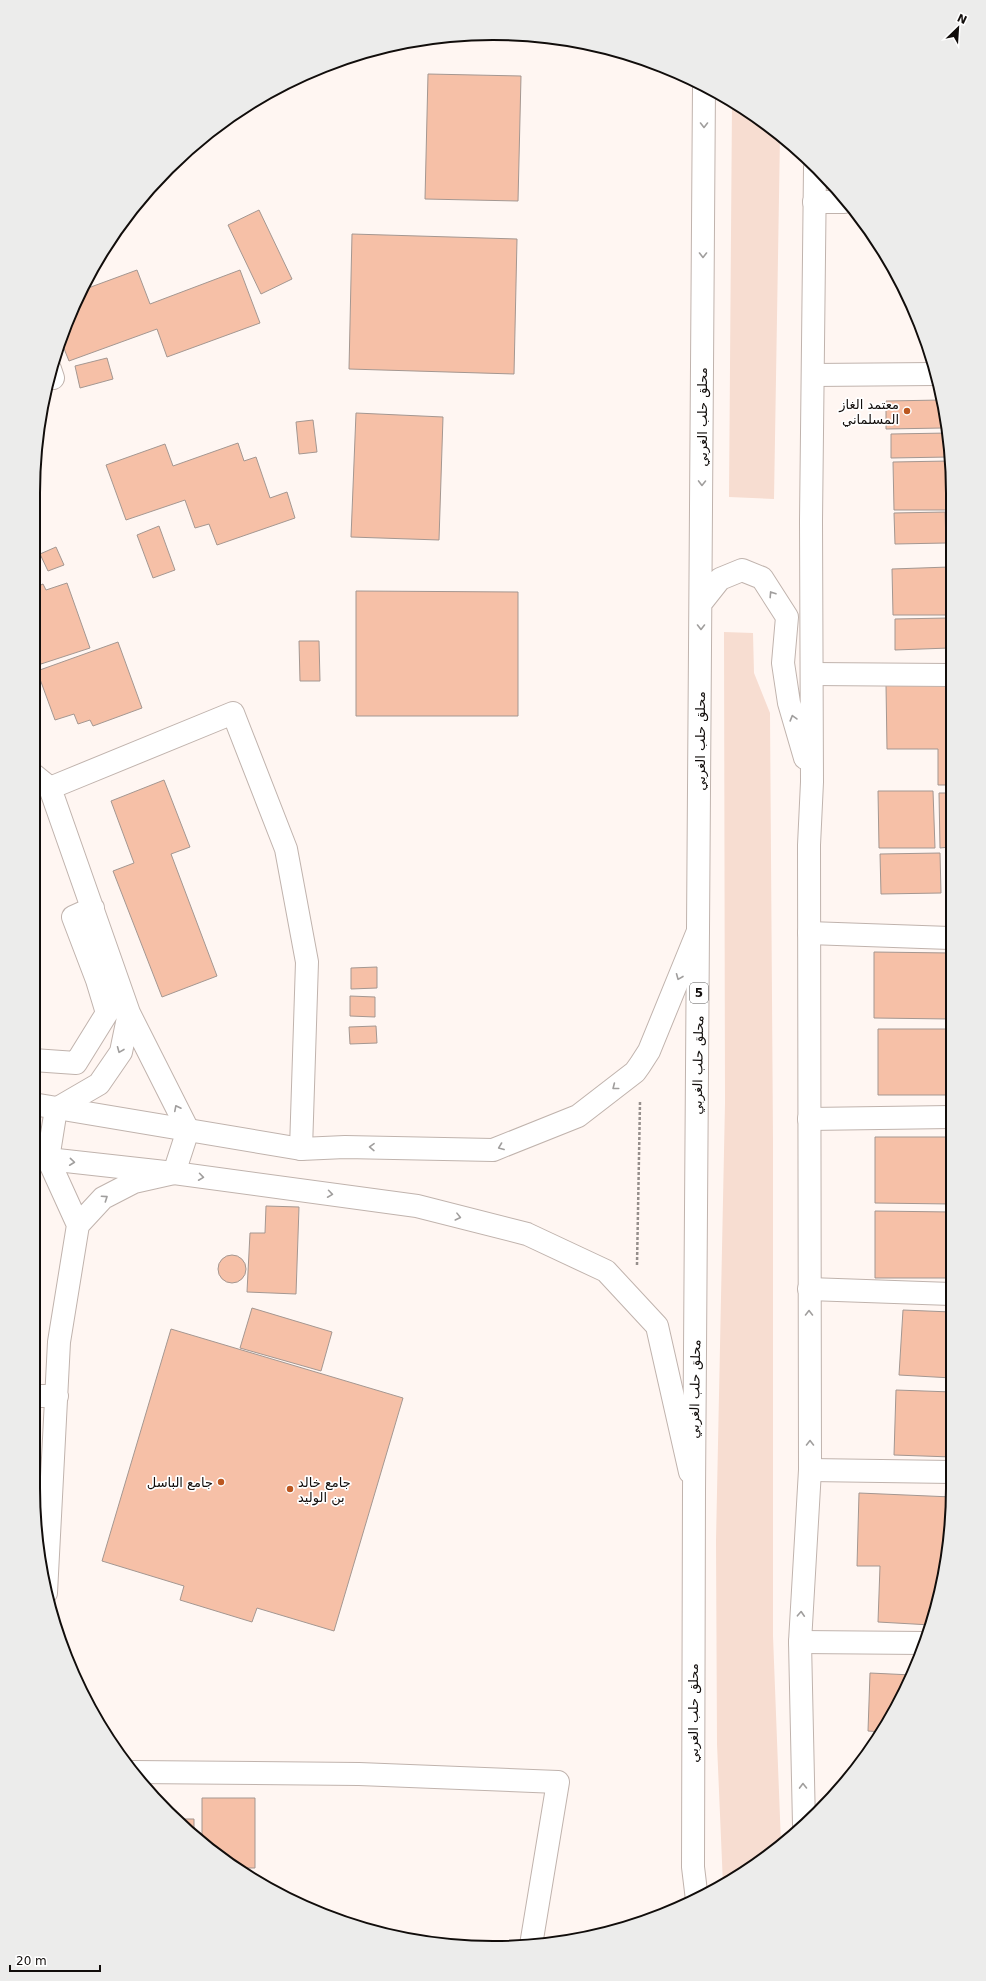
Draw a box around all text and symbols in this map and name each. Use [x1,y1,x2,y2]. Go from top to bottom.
north arrow [938,8,978,48]
text: N [955,12,969,27]
one-way arrow [700,122,708,128]
one-way arrow [699,252,707,258]
street label: محلق حلب الغربي [695,367,711,467]
place label: معتمد الغاز المسلماني [838,397,899,427]
marker: معتمد الغاز المسلماني [902,406,912,416]
one-way arrow [697,480,706,486]
one-way arrow [769,591,777,598]
one-way arrow [697,624,705,630]
street label: محلق حلب الغربي [693,691,709,791]
one-way arrow [789,715,798,722]
one-way arrow [676,973,684,981]
road number: 5 [690,983,708,1003]
street label: محلق حلب الغربي [690,1015,707,1115]
one-way arrow [116,1047,124,1054]
one-way arrow [613,1083,620,1090]
one-way arrow [174,1105,182,1112]
one-way arrow [498,1142,505,1150]
one-way arrow [369,1143,375,1151]
one-way arrow [69,1157,75,1166]
one-way arrow [198,1172,204,1181]
one-way arrow [327,1189,333,1198]
one-way arrow [101,1196,108,1203]
one-way arrow [454,1212,461,1220]
one-way arrow [805,1310,813,1316]
street label: محلق حلب الغربي [687,1339,704,1439]
one-way arrow [806,1440,814,1446]
place label: جامع الباسل [147,1475,213,1491]
place label: جامع خالد بن الوليد [298,1475,351,1506]
marker: جامع الباسل [216,1477,226,1487]
marker: جامع خالد بن الوليد [285,1484,295,1494]
one-way arrow [797,1611,806,1617]
street label: محلق حلب الغربي [686,1663,702,1763]
one-way arrow [799,1783,807,1789]
scale bar [10,1947,100,1973]
text: 20 m [16,1954,47,1968]

